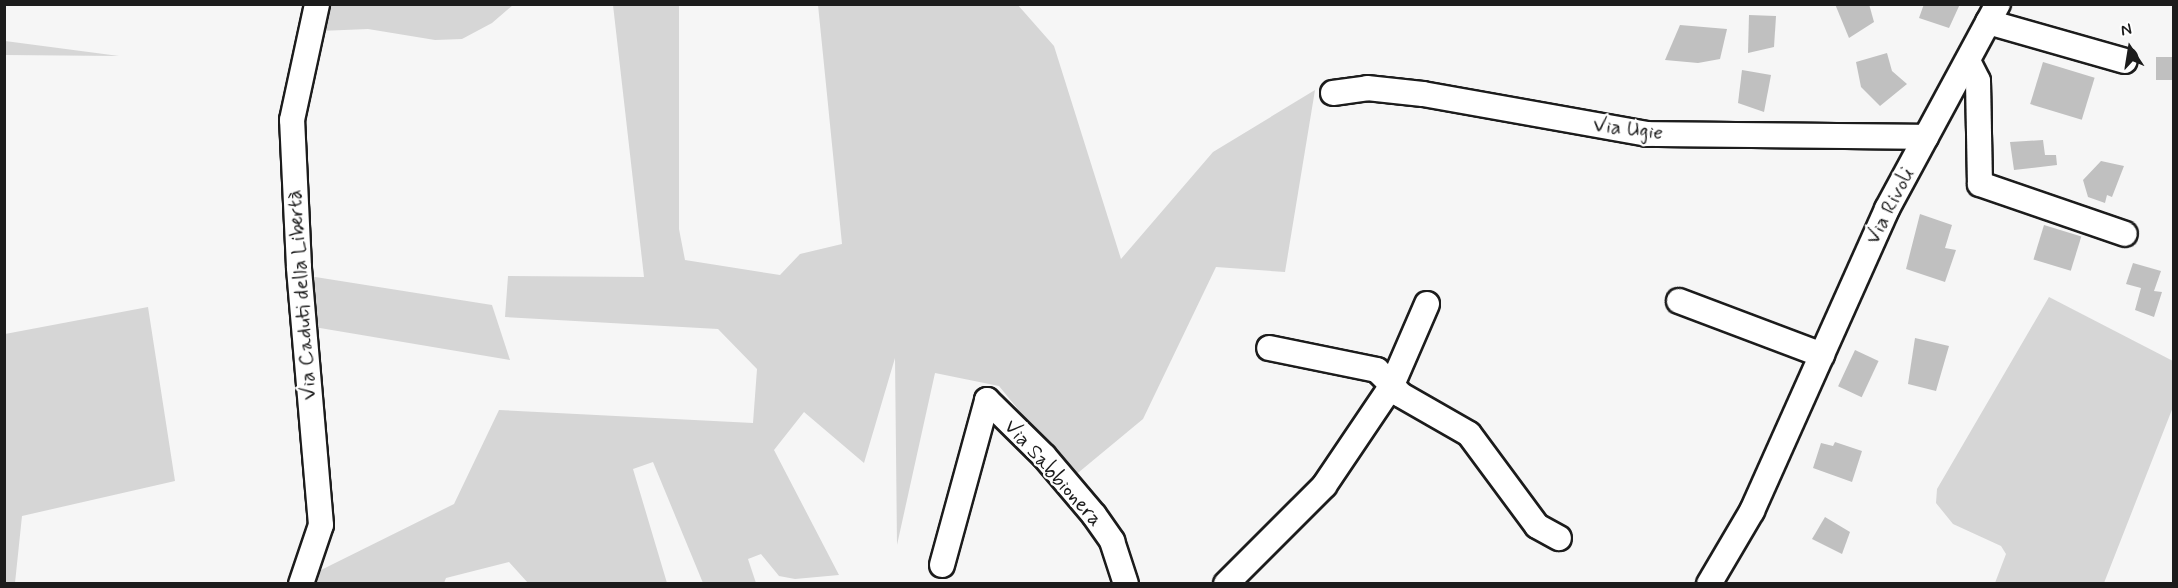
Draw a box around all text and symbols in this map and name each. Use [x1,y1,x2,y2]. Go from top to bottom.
north arrow [2100,18,2160,78]
text: N [2119,19,2134,41]
street label: Via Ugie [1591,112,1665,146]
street label: Via Rivoli [1860,164,1920,248]
street label: Via Caduti della Libertà [282,191,322,399]
street label: Via Sabbionera [999,415,1107,531]

